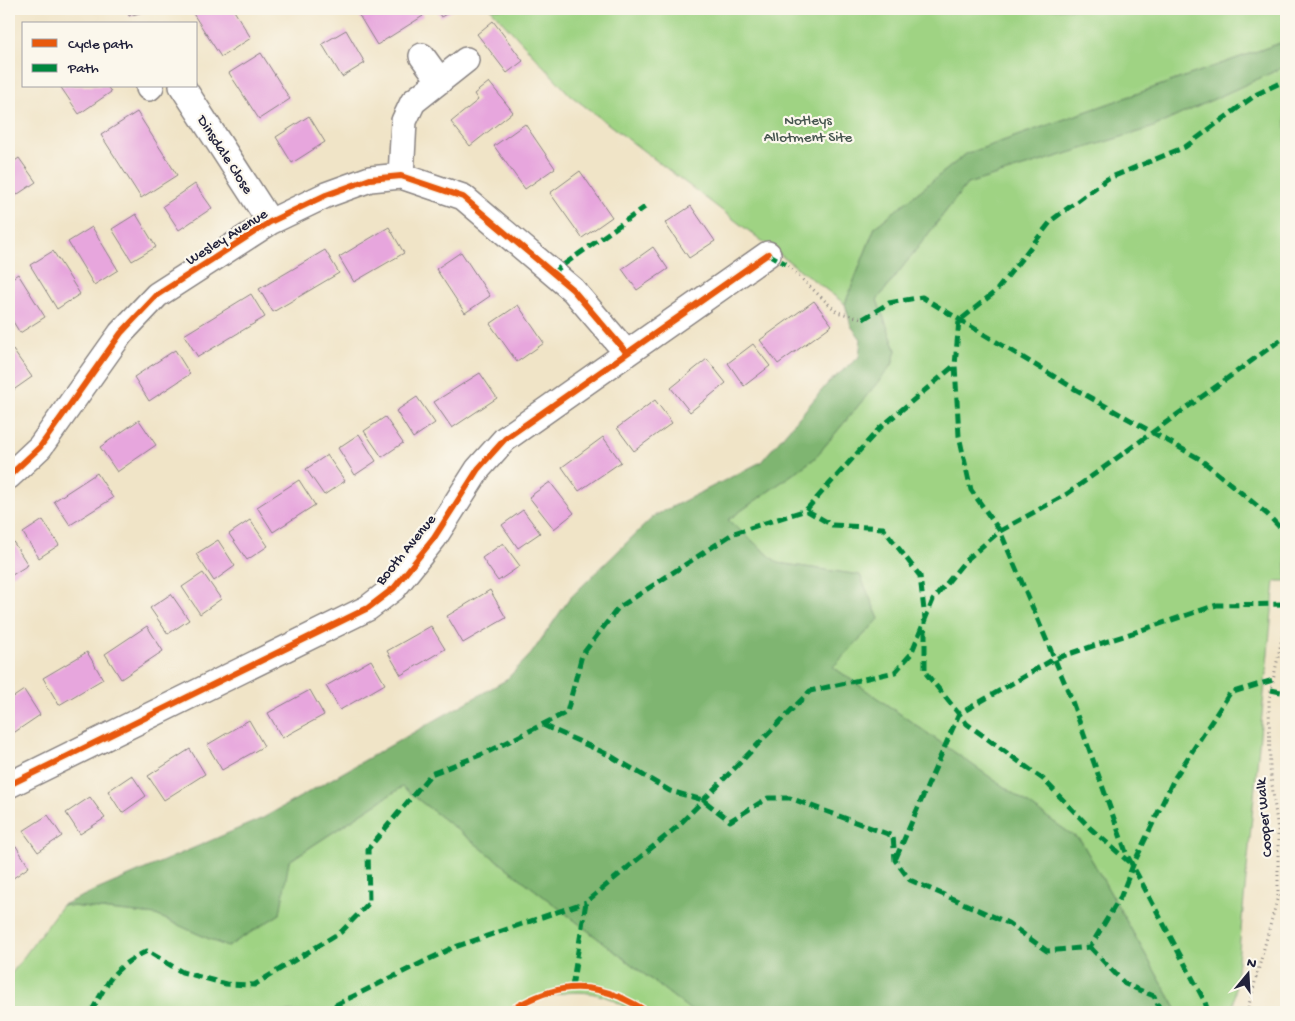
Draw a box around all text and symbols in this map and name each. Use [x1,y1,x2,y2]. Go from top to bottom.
legend [22,22,198,88]
text: Cycle path [68,36,133,54]
text: Path [67,60,99,78]
street label: Dinsdale Close [192,112,256,198]
park label: Notleys Allotment Site [764,112,853,147]
street label: Wesley Avenue [183,205,272,270]
street label: Booth Avenue [372,511,441,590]
street label: Cooper Walk [1252,777,1277,858]
north arrow [1222,948,1272,998]
text: N [1244,955,1258,974]

